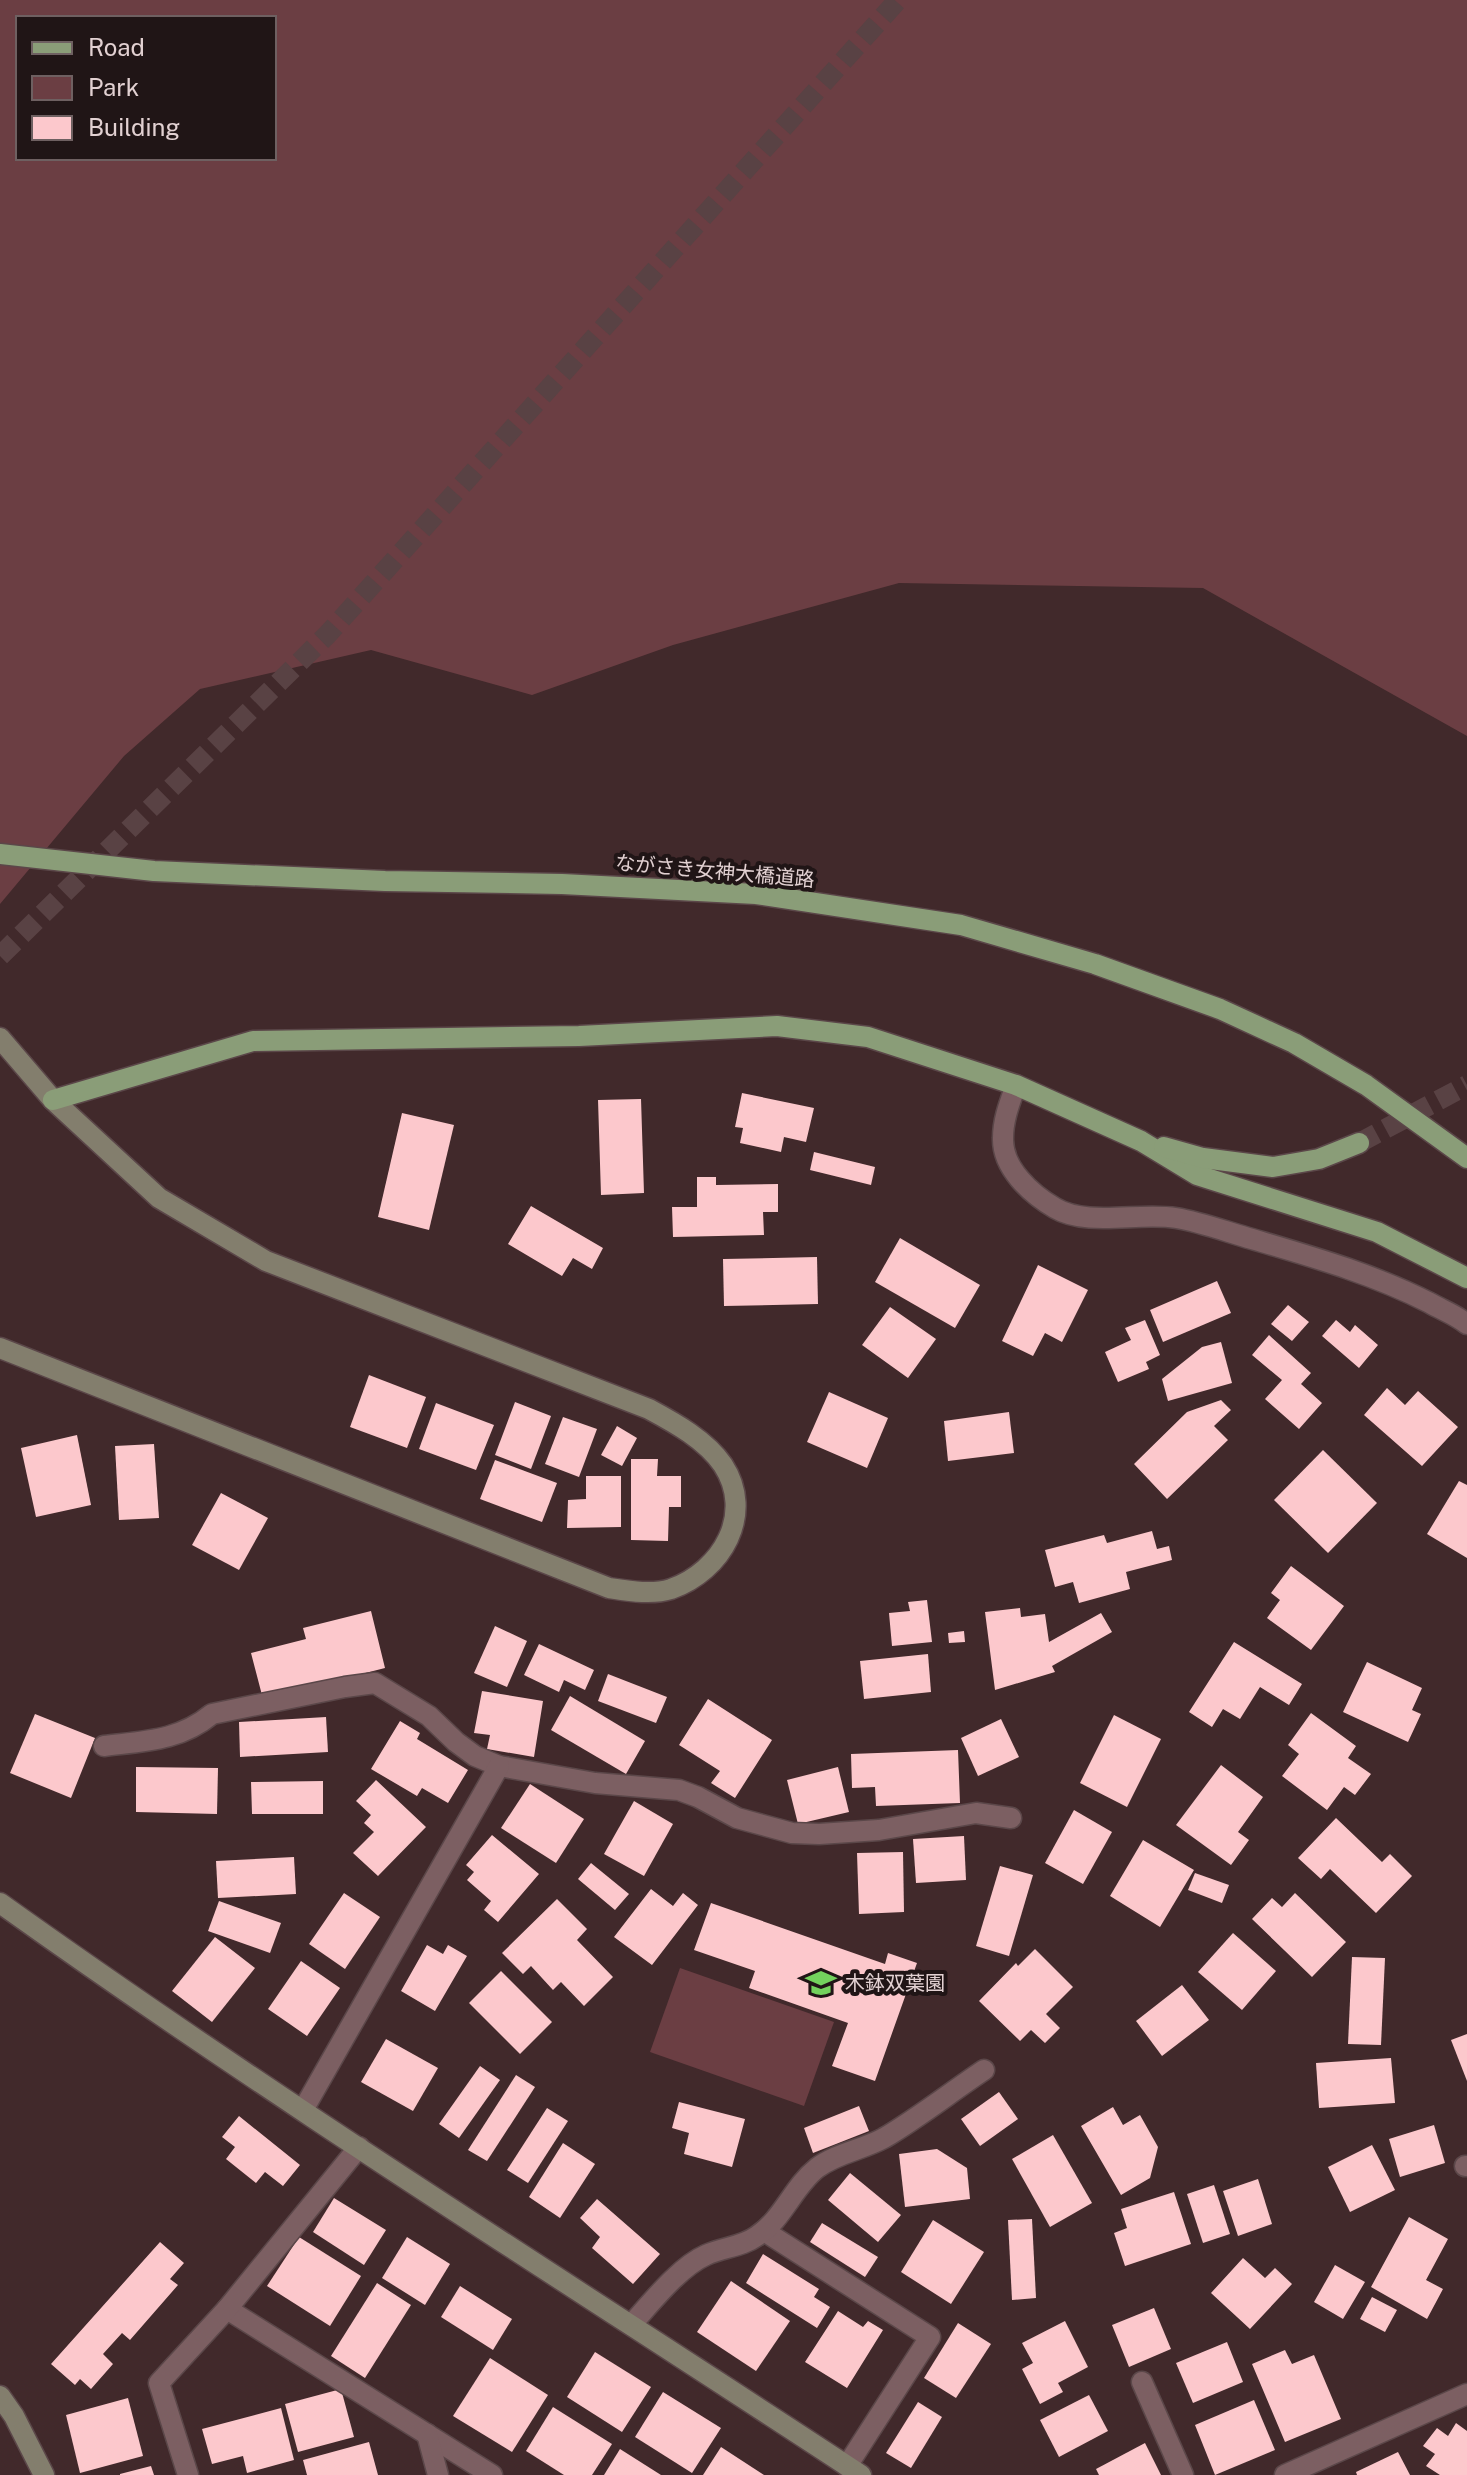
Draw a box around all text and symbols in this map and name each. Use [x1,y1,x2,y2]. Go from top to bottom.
legend [16,16,276,160]
text: Road [88,33,145,61]
text: Park [88,73,139,101]
text: Building [88,113,180,141]
street label: ながさき女神大橋道路 [614,850,816,892]
school or university icon: 木鉢双葉園 [804,1966,838,2000]
place label: 木鉢双葉園 [845,1971,945,1995]

